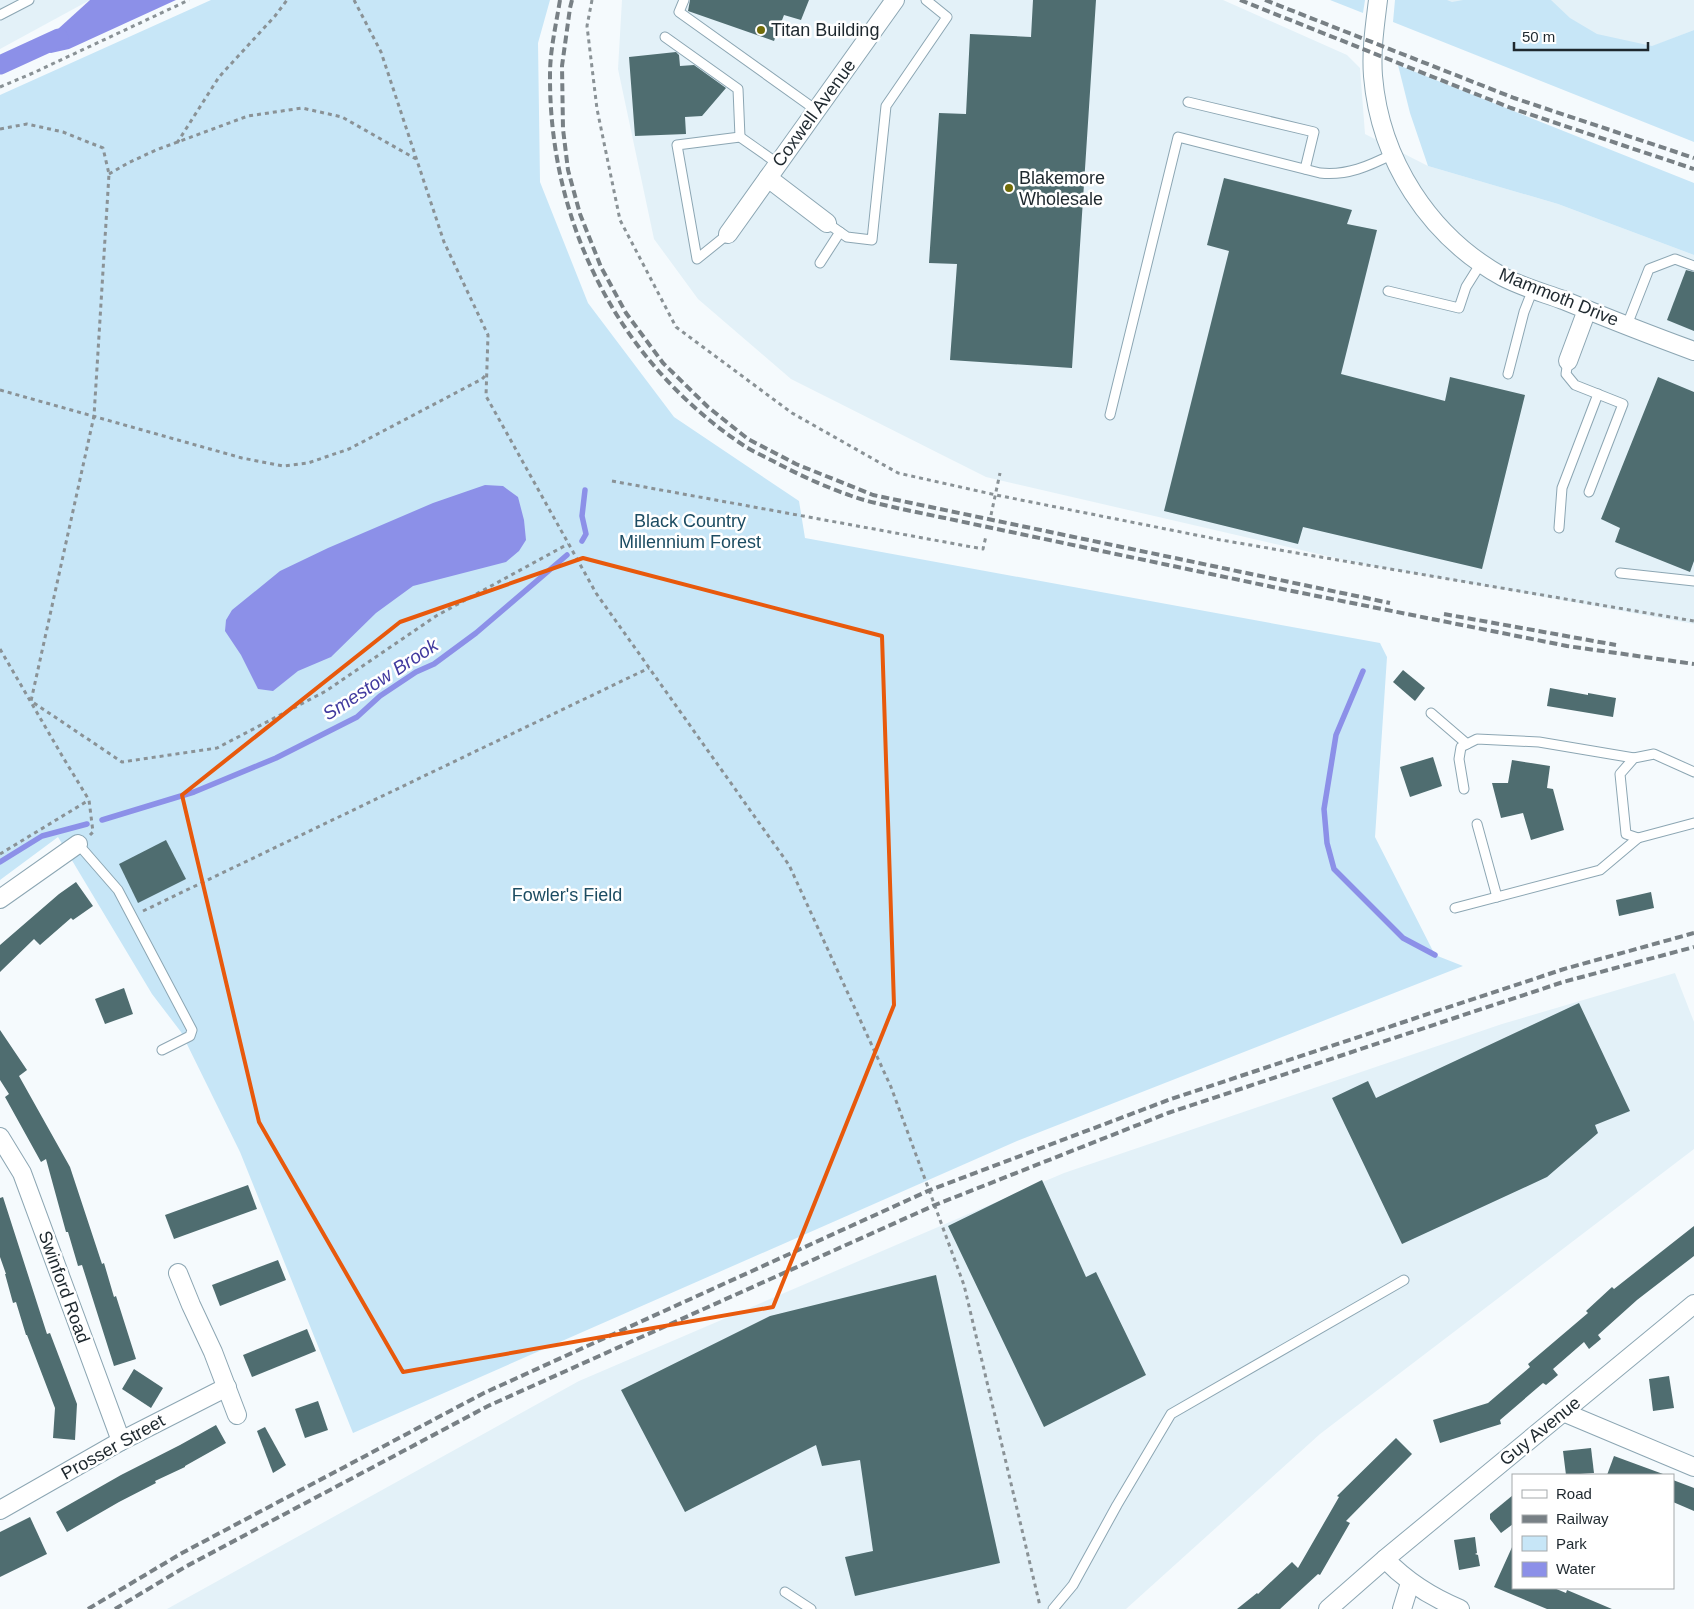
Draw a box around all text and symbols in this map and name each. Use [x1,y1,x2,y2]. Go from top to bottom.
place label: Titan Building [771,20,879,40]
scale bar [1514,20,1648,52]
marker: Titan Building [755,24,767,36]
text: 50 m [1522,28,1555,45]
street label: Coxwell Avenue [768,55,860,171]
place label: Blakemore Wholesale [1019,168,1105,209]
marker: Blakemore Wholesale [1003,182,1015,194]
street label: Mammoth Drive [1496,264,1622,330]
park label: Black Country Millennium Forest [619,511,761,552]
water label: Smestow Brook [319,634,443,724]
park label: Fowler's Field [512,885,622,905]
street label: Swinford Road [34,1228,94,1346]
street label: Guy Avenue [1496,1392,1584,1470]
street label: Prosser Street [58,1410,168,1484]
legend [1512,1474,1674,1589]
text: Road [1556,1485,1592,1502]
text: Railway [1556,1510,1609,1527]
text: Park [1556,1535,1587,1552]
text: Water [1556,1560,1595,1577]

